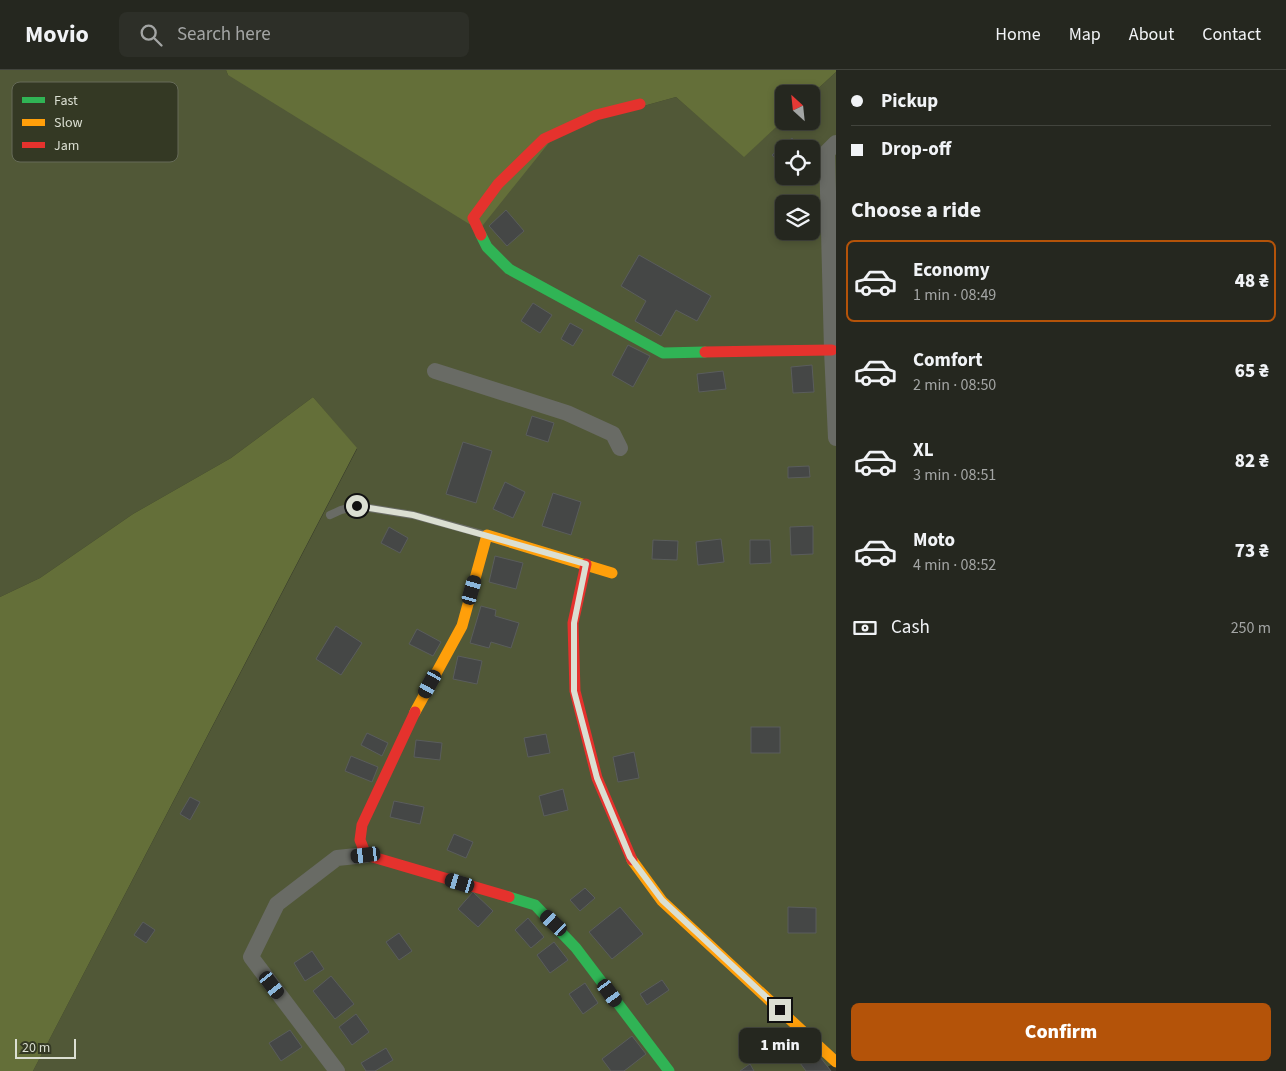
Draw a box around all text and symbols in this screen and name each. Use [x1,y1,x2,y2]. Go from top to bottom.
search box [119,12,469,57]
text: Movio [25,17,89,52]
icon: search [137,21,165,49]
text: Search here [177,21,271,48]
text: Home [995,22,1041,47]
text: Map [1069,22,1101,47]
text: About [1129,22,1174,47]
text: Contact [1202,22,1261,47]
legend [12,82,178,162]
north arrow [775,85,820,130]
map controls [775,85,820,240]
text: Pickup [881,88,938,115]
text: Fast [54,91,78,111]
text: Slow [54,113,83,133]
text: Jam [54,136,79,156]
text: Drop-off [881,136,951,163]
button: locate [775,140,820,185]
text: Choose a ride [851,194,981,226]
button: layers [775,195,820,240]
text: Economy [913,257,990,284]
icon: car [853,259,898,304]
text: 48 ₴ [1235,268,1269,295]
text: 1 min · 08:49 [913,284,996,306]
text: Comfort [913,347,983,374]
icon: car [853,349,898,394]
text: 65 ₴ [1235,358,1269,385]
text: 2 min · 08:50 [913,374,996,396]
text: XL [913,437,934,464]
icon: car [853,439,898,484]
text: 82 ₴ [1235,448,1269,475]
text: 3 min · 08:51 [913,464,996,486]
route start [346,495,368,517]
text: Moto [913,527,955,554]
icon: car [853,529,898,574]
text: 73 ₴ [1235,538,1269,565]
text: 4 min · 08:52 [913,554,996,576]
car [460,574,483,606]
icon: cash [851,614,879,642]
text: Cash [891,614,930,641]
text: 250 m [1231,617,1271,639]
car [416,667,443,701]
car [350,846,381,864]
car [443,871,476,895]
car [537,907,570,939]
car [256,969,287,1001]
car [595,976,624,1010]
route end [769,999,791,1021]
button: Confirm [851,1003,1271,1061]
callout: 1 min [739,1028,821,1062]
text: 1 min [760,1034,800,1056]
scale bar [15,1036,76,1059]
text: 20 m [22,1038,50,1058]

